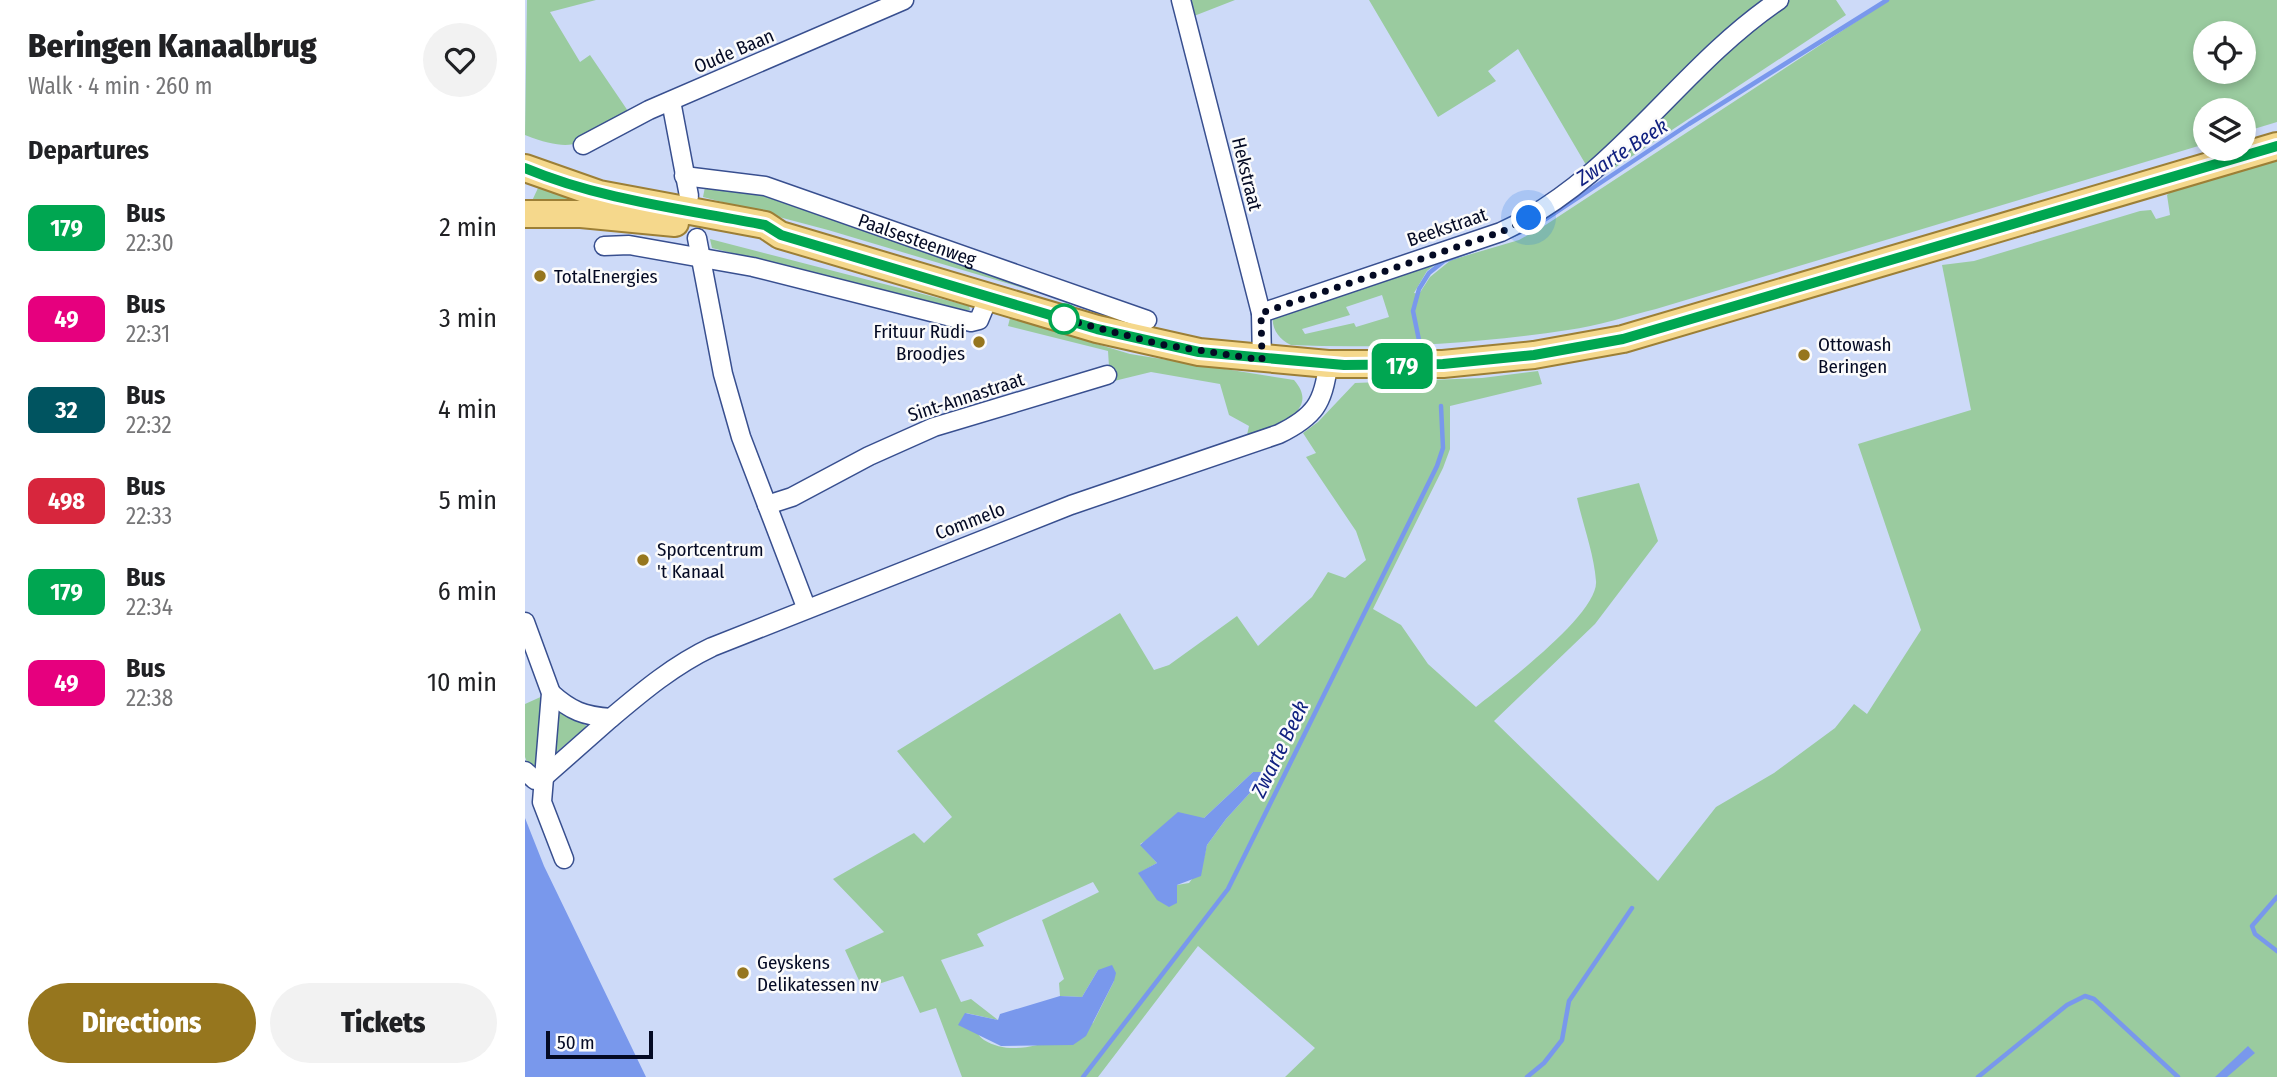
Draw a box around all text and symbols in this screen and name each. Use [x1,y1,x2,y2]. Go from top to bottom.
map controls [2193,21,2256,161]
button: locate [2193,21,2256,84]
button: heart [423,23,497,97]
street label: Oude Baan [690,24,778,78]
text: Beringen Kanaalbrug [28,26,317,66]
text: Walk · 4 min · 260 m [28,72,213,100]
button: layers [2193,98,2256,161]
water label: Zwarte Beek [1570,113,1673,192]
text: Departures [28,135,149,166]
street label: Hekstraat [1227,135,1267,214]
text: Bus [126,198,165,229]
your location [1511,200,1546,235]
street label: Beekstraat [1404,202,1491,251]
street label: Paalsesteenweg [855,208,979,271]
text: 2 min [439,212,497,243]
text: 179 [50,214,83,242]
text: 22:30 [126,229,174,257]
place label: TotalEnergies [554,265,658,288]
marker: TotalEnergies [532,268,548,284]
text: Bus [126,289,165,320]
text: 3 min [439,303,497,334]
unlabelled marker [1049,304,1079,334]
text: 49 [54,305,79,333]
text: 22:31 [126,320,170,348]
place label: Frituur Rudi Broodjes [873,320,965,365]
place label: Ottowash Beringen [1818,333,1892,378]
marker: Frituur Rudi Broodjes [971,334,987,350]
line badge: 179 [1362,343,1442,389]
marker: Ottowash Beringen [1796,347,1812,363]
text: 179 [1386,352,1418,380]
street label: Sint-Annastraat [905,367,1028,427]
text: Bus [126,380,165,411]
text: 4 min [438,394,497,425]
text: 32 [55,396,78,424]
text: 22:32 [126,411,172,439]
text: Bus [126,471,165,502]
text: 5 min [439,485,497,516]
text: 498 [48,487,85,515]
street label: Commelo [932,497,1008,545]
text: 22:33 [126,502,172,530]
place label: Sportcentrum 't Kanaal [657,538,764,583]
marker: Sportcentrum 't Kanaal [635,552,651,568]
text: Bus [126,562,165,593]
text: 6 min [438,576,497,607]
text: 179 [50,578,83,606]
text: 22:34 [126,593,173,621]
text: Bus [126,653,165,684]
text: 10 min [427,667,497,698]
text: 49 [54,669,79,697]
text: 22:38 [126,684,173,712]
water label: Zwarte Beek [1245,696,1315,802]
place label: Geyskens Delikatessen nv [757,951,879,996]
marker: Geyskens Delikatessen nv [735,965,751,981]
button: Directions [28,983,256,1063]
button: Tickets [270,983,497,1063]
scale bar [546,1028,653,1060]
text: 50 m [557,1031,595,1054]

